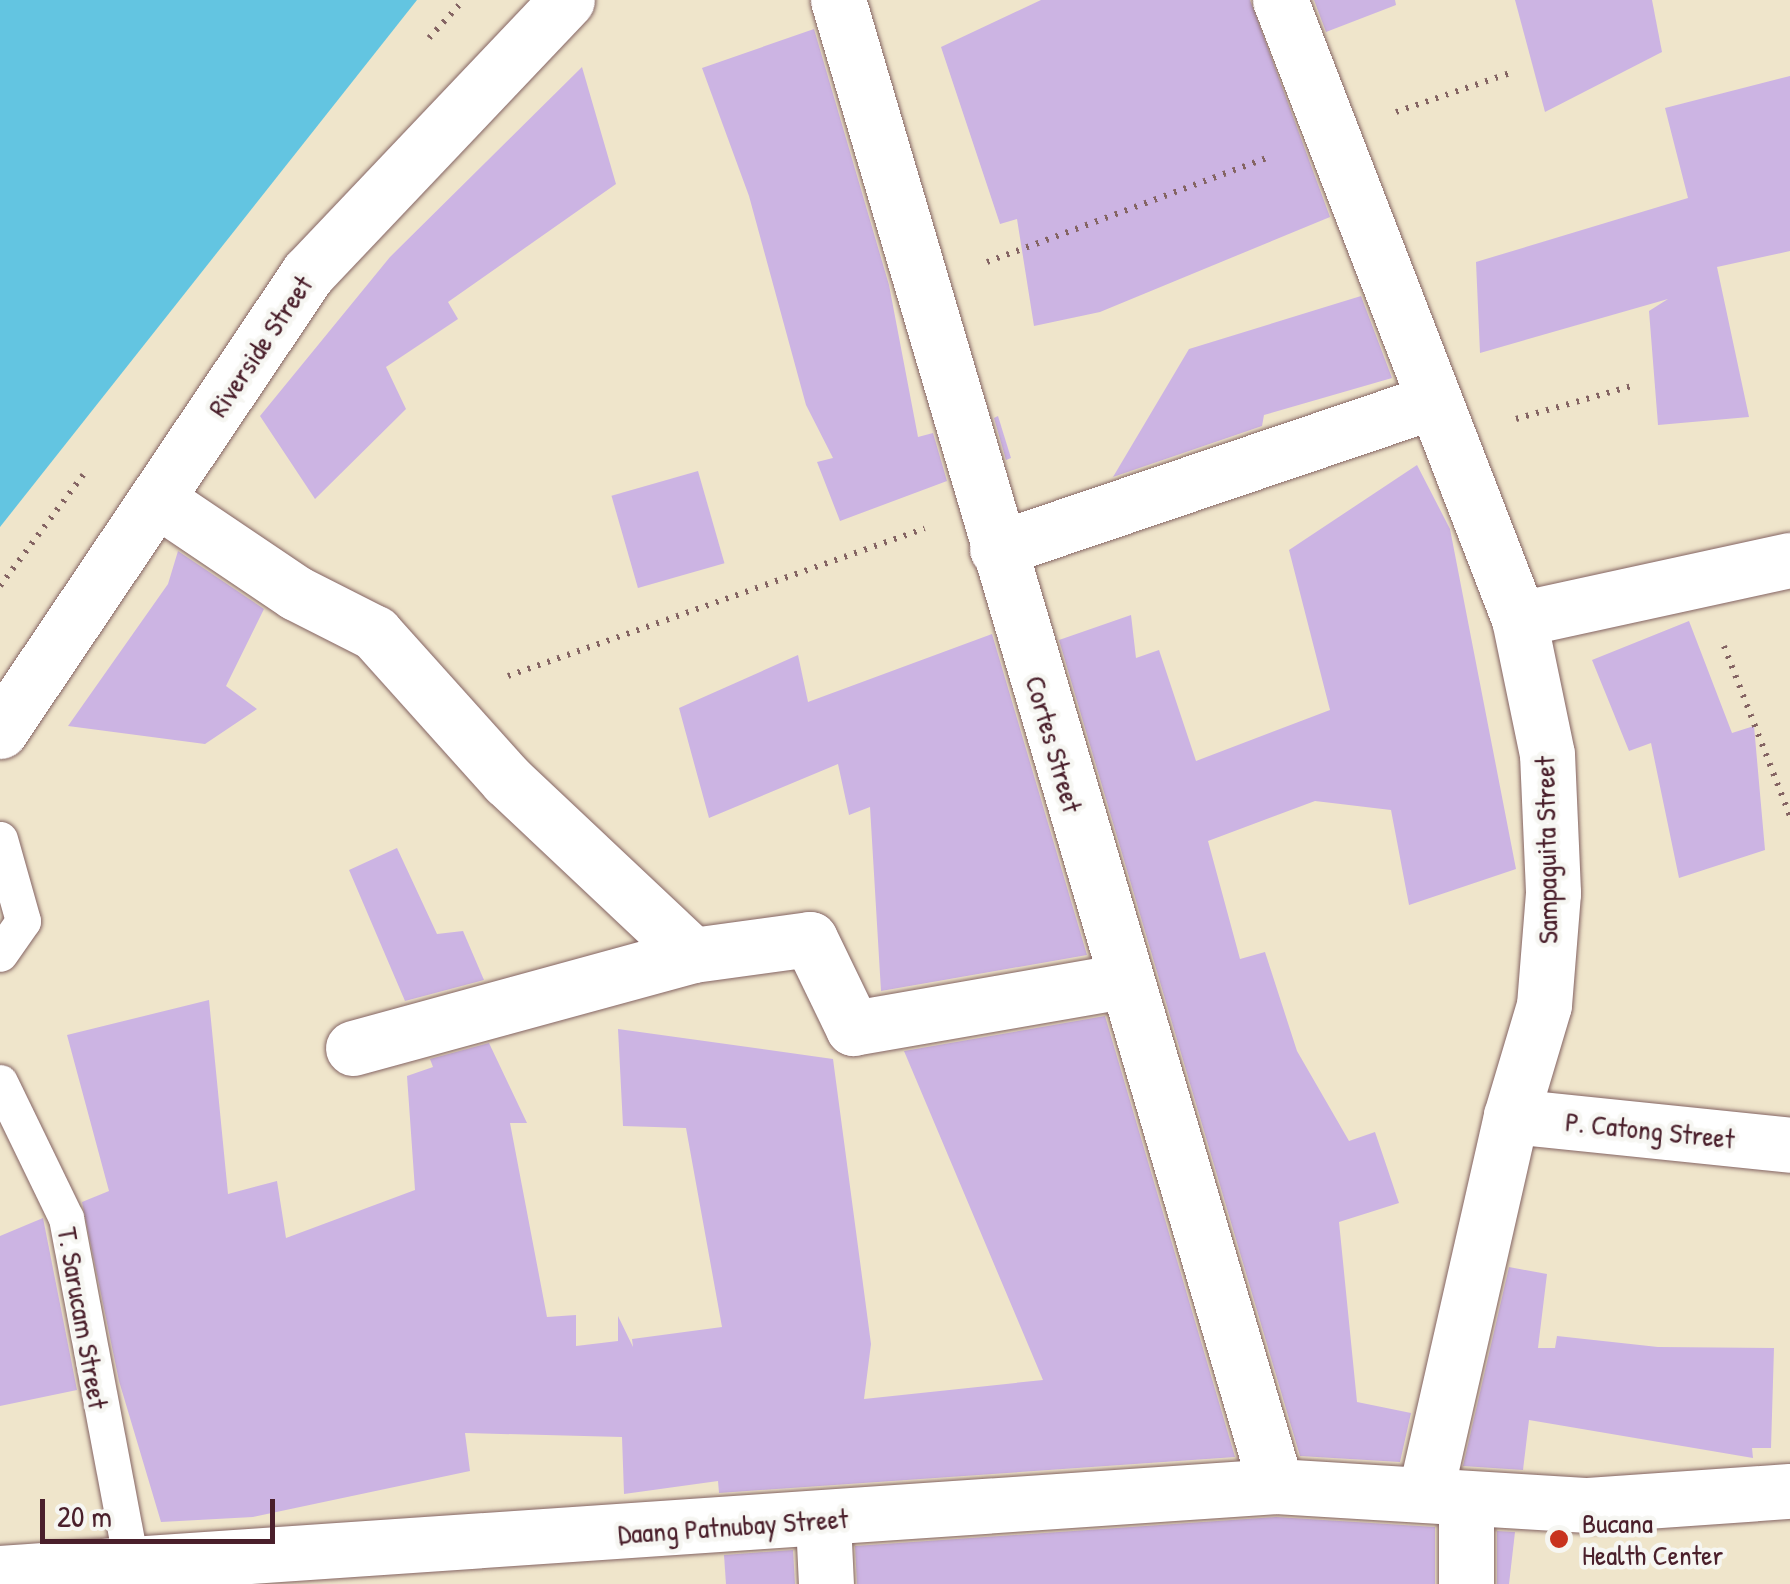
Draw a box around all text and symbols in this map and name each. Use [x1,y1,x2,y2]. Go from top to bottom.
street label: Riverside Street [201,269,319,423]
street label: Cortes Street [1018,672,1090,816]
street label: Sampaguita Street [1528,756,1564,944]
street label: P. Catong Street [1564,1104,1736,1156]
street label: T. Sarucam Street [50,1225,116,1411]
scale bar [45,1479,280,1541]
text: 20 m [57,1496,112,1536]
street label: Daang Patnubay Street [617,1501,849,1551]
place label: Bucana Health Center [1582,1506,1723,1572]
marker: Bucana Health Center [1546,1526,1572,1552]

